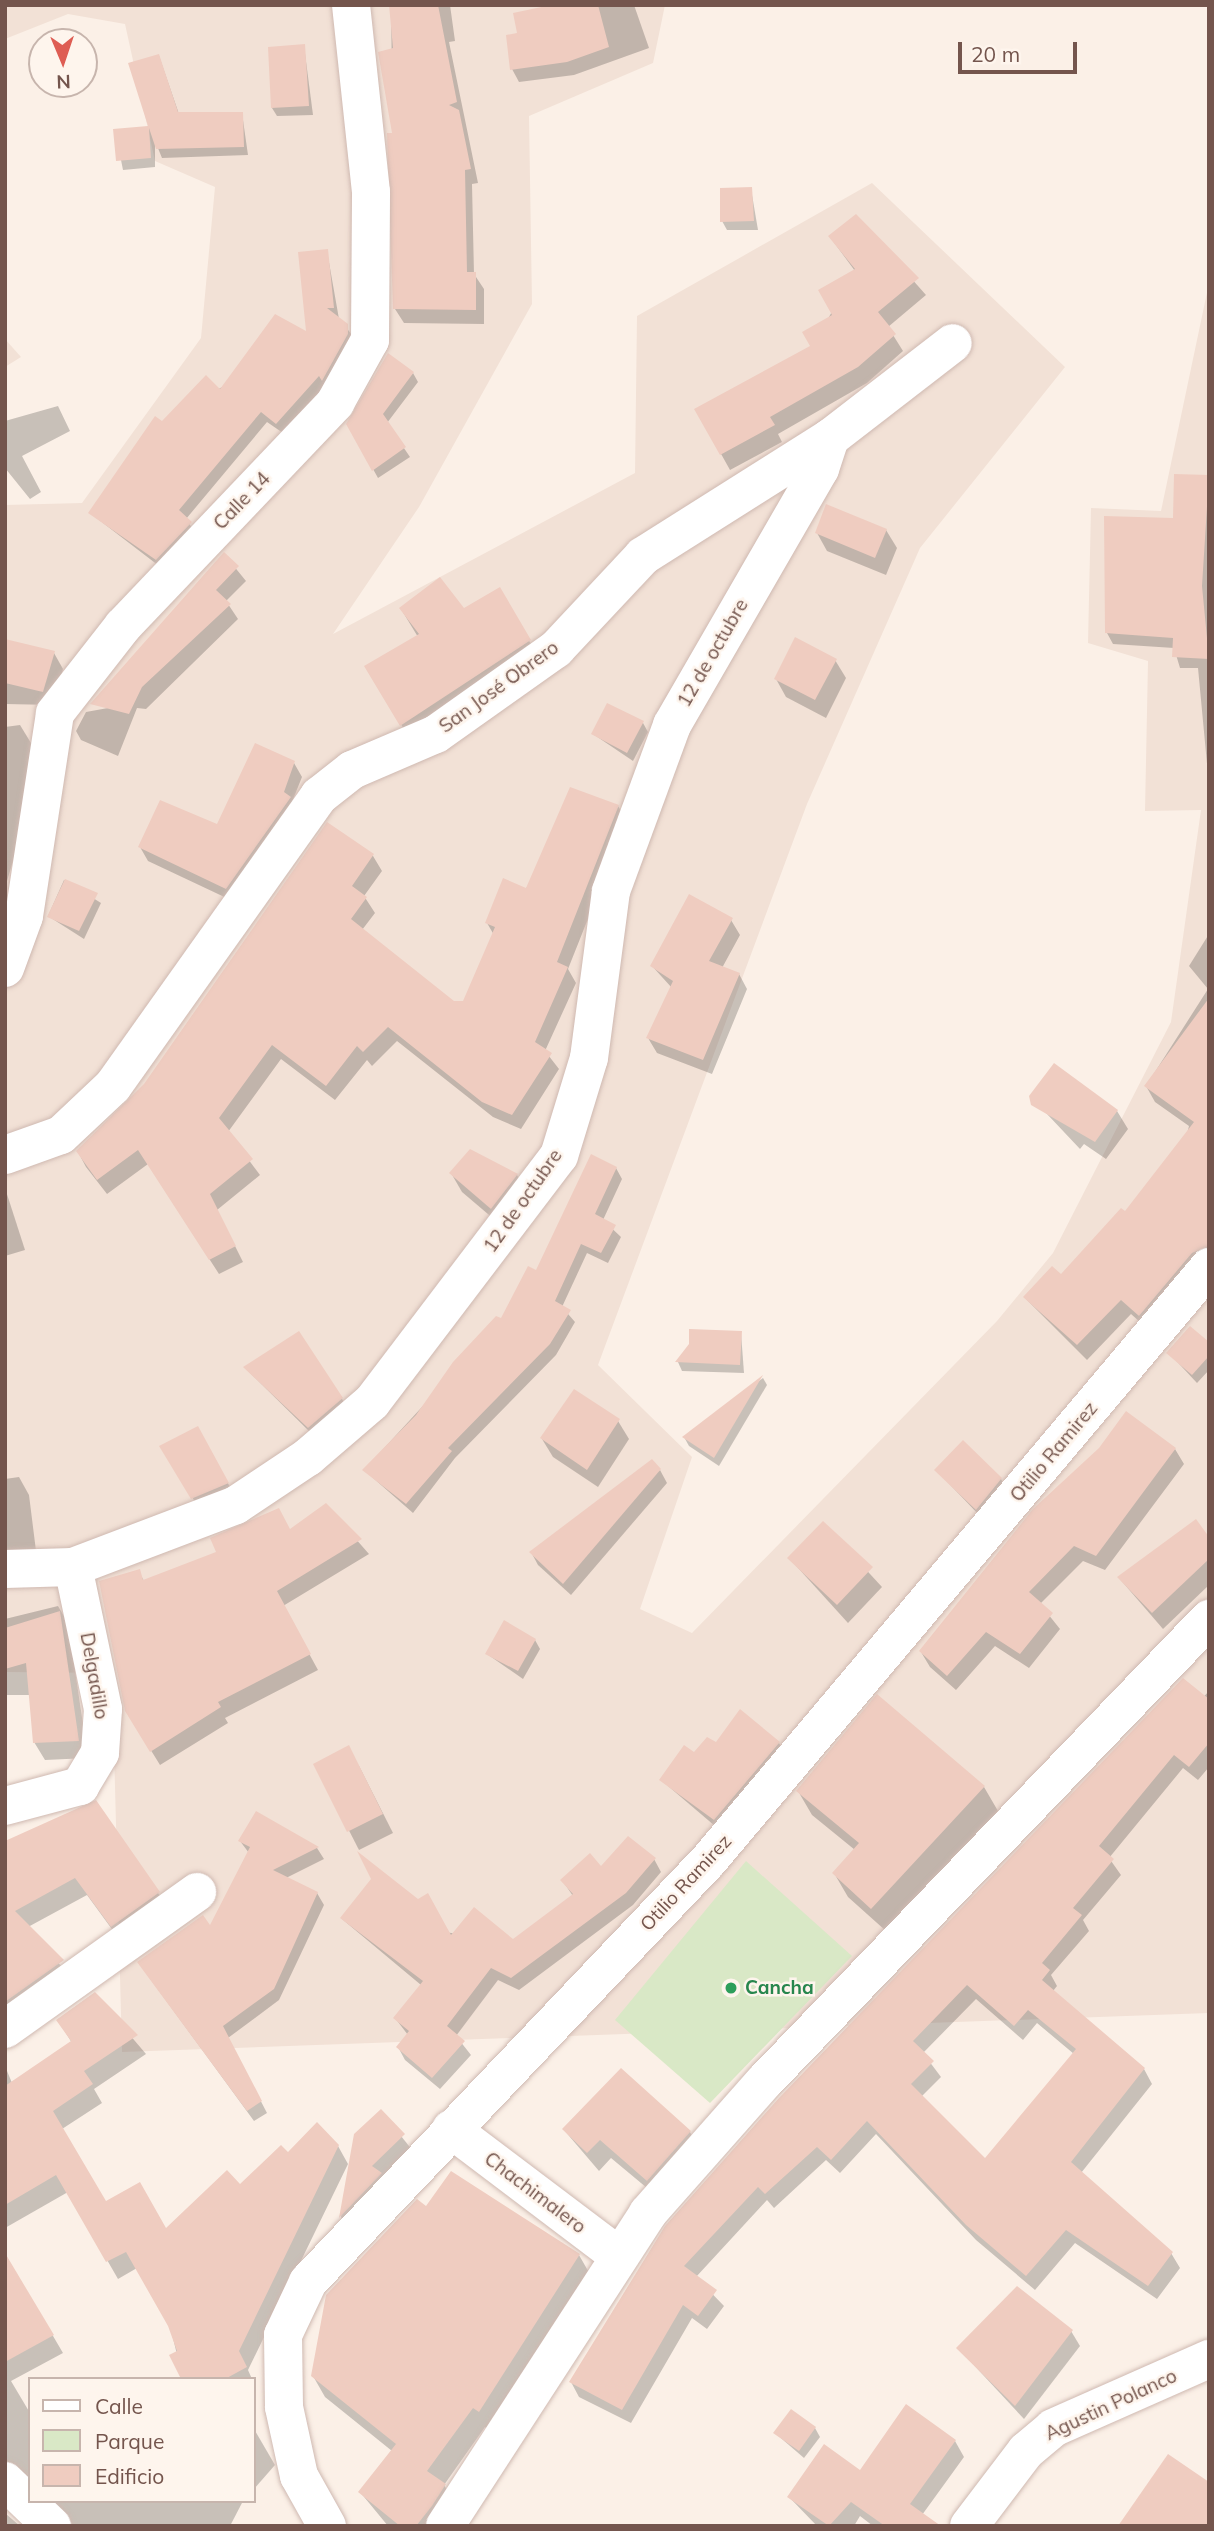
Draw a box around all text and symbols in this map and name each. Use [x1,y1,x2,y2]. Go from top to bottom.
north arrow [28,28,98,98]
scale bar [962,28,1081,72]
text: 20 m [971,41,1020,67]
text: N [56,70,71,94]
street label: Calle 14 [209,467,275,535]
street label: 12 de octubre [673,595,753,711]
street label: San José Obrero [435,636,563,738]
street label: 12 de octubre [479,1145,567,1257]
street label: Otilio Ramirez [1006,1397,1102,1507]
street label: Delgadillo [75,1631,113,1721]
street label: Otilio Ramirez [636,1830,736,1936]
place label: Cancha [745,1977,814,1999]
marker: Cancha [723,1980,739,1996]
street label: Chachimalero [480,2147,590,2239]
street label: Agustin Polanco [1041,2364,1181,2446]
legend [28,2377,256,2503]
text: Calle [95,2393,143,2419]
text: Parque [95,2428,164,2454]
text: Edificio [95,2463,164,2489]

